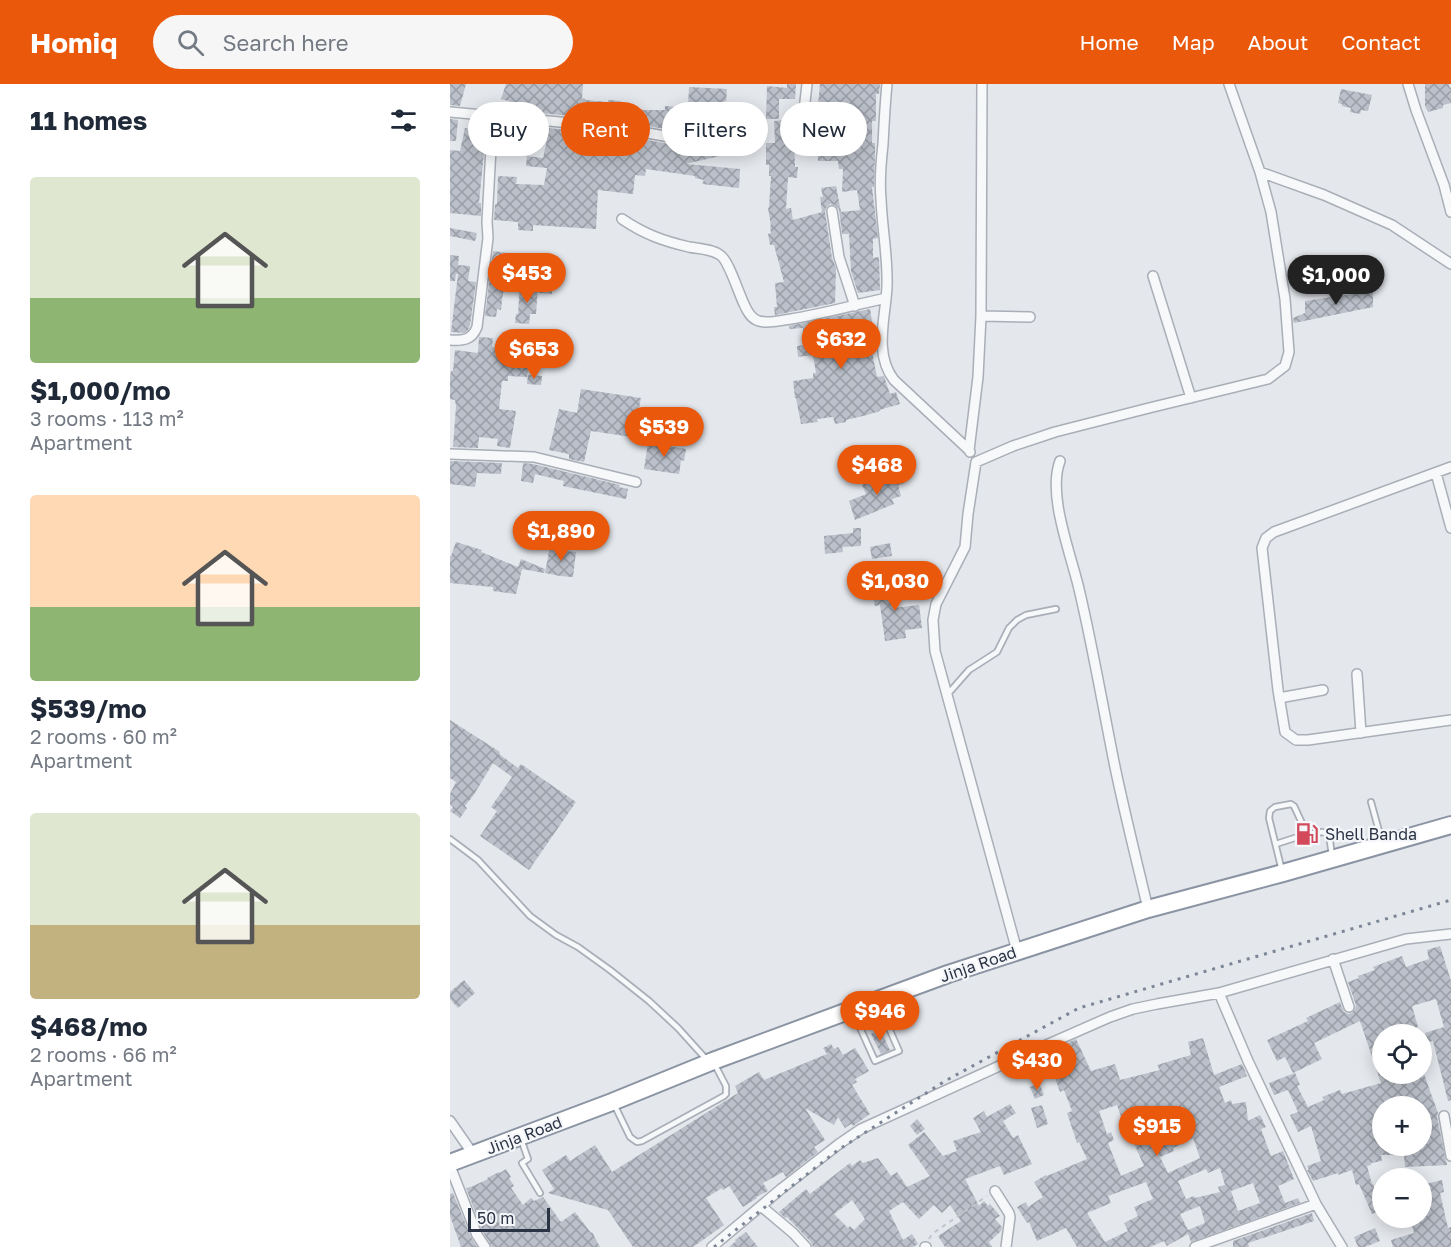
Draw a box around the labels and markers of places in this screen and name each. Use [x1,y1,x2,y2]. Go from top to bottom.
pin: $453 [491,253,563,304]
pin: $1,000 [1287,255,1385,306]
pin: $632 [805,319,877,370]
pin: $653 [498,329,570,380]
pin: $539 [628,407,700,458]
pin: $468 [841,445,913,496]
pin: $1,890 [512,511,610,562]
pin: $1,030 [846,561,944,612]
fuel station icon: Shell Banda [1294,821,1320,847]
place label: Shell Banda [1325,824,1417,844]
pin: $946 [844,991,916,1042]
pin: $430 [1001,1040,1073,1091]
pin: $915 [1121,1106,1193,1157]

